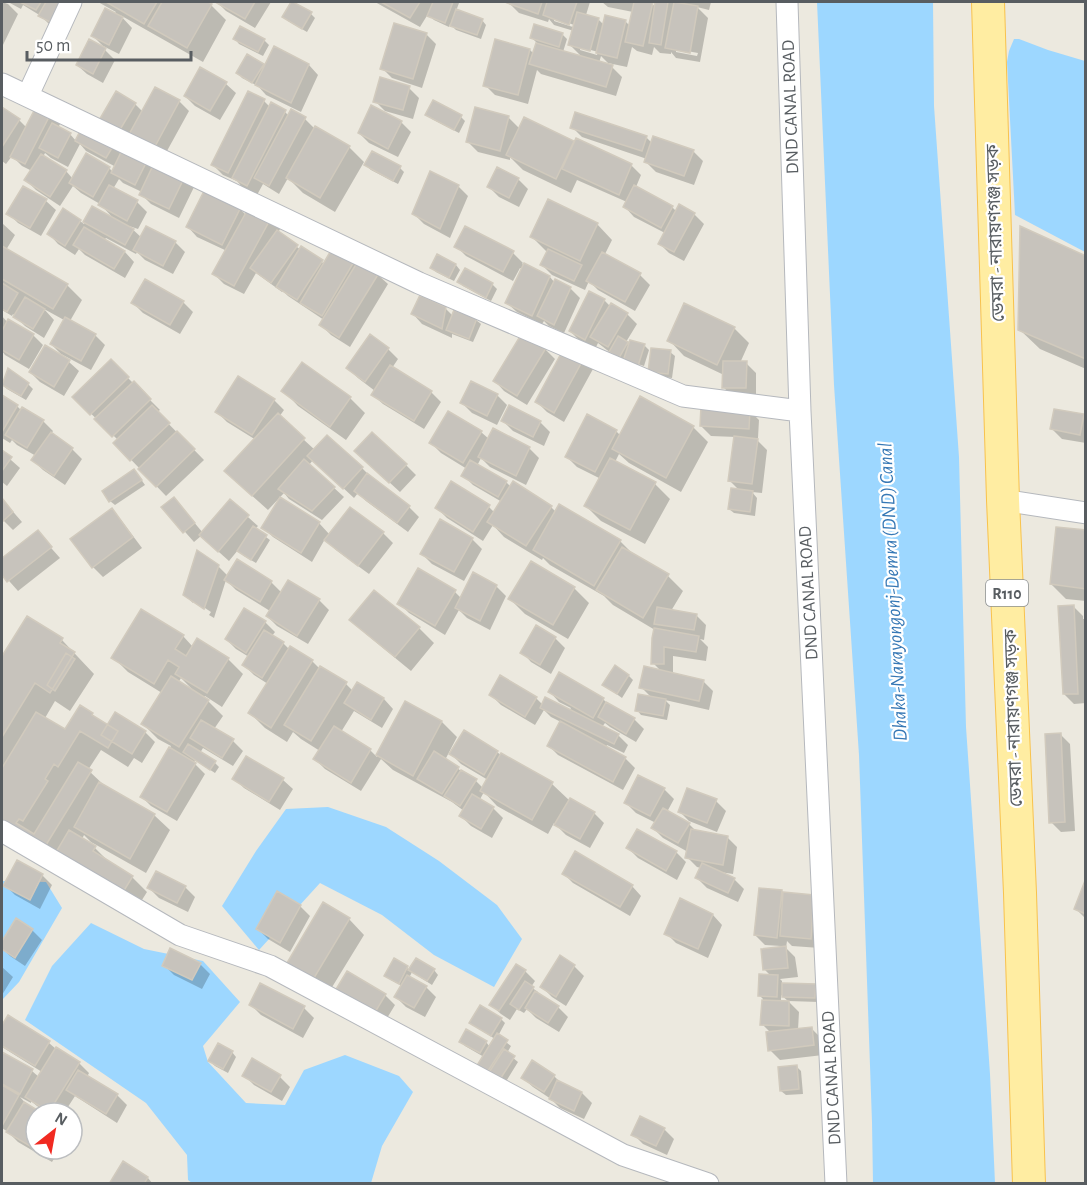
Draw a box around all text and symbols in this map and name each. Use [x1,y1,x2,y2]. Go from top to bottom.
scale bar [27,24,190,62]
text: 50 m [36,37,70,55]
street label: DND CANAL ROAD [780,39,802,174]
street label: ডেমরা - নারায়ণগঞ্জ সড়ক [984,143,1008,322]
water label: Dhaka-Narayongonj-Demra (DND) Canal [875,442,911,742]
street label: DND CANAL ROAD [796,525,822,661]
road number: R110 [986,580,1028,606]
street label: ডেমরা - নারায়ণগঞ্জ সড়ক [1002,628,1026,807]
street label: DND CANAL ROAD [819,1010,845,1146]
north arrow [24,1101,84,1161]
text: N [52,1109,70,1129]

